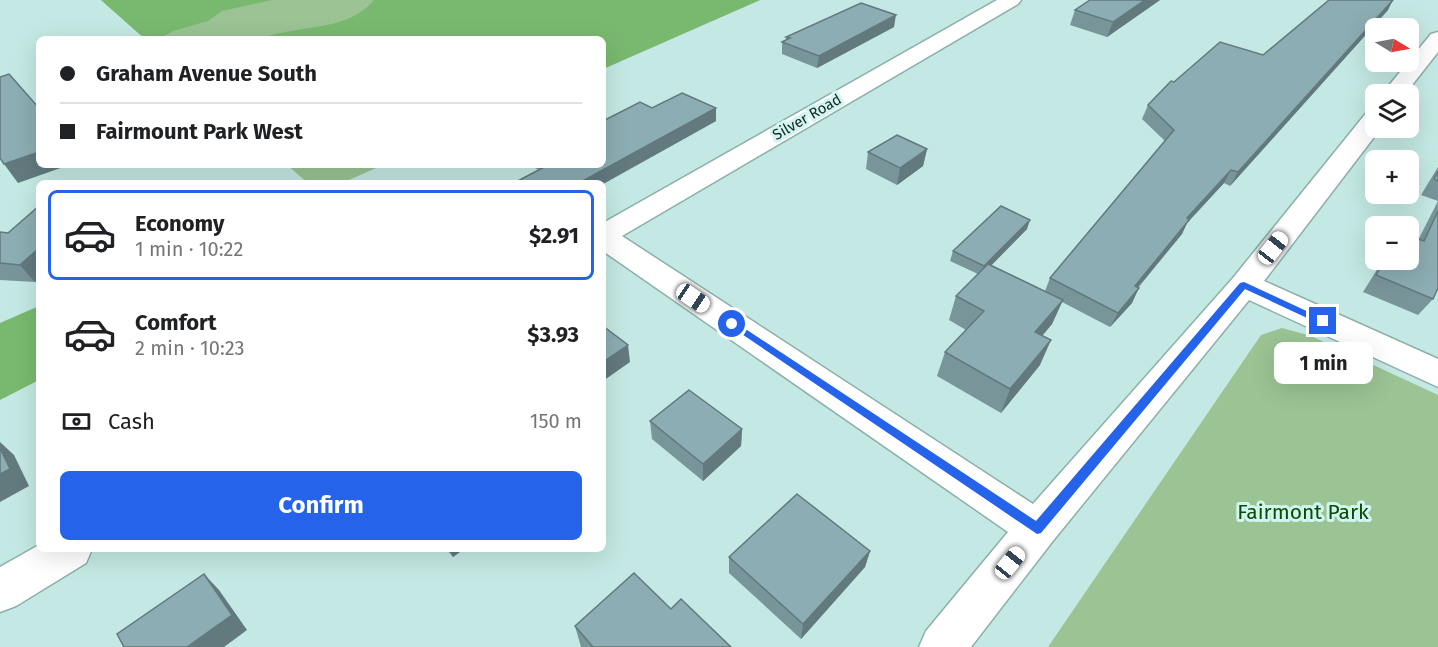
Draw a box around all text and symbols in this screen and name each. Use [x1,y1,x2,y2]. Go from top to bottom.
north arrow [1365,18,1419,72]
map controls [1365,18,1419,270]
text: Graham Avenue South [96,60,317,87]
button: layers [1365,84,1419,138]
street label: Silver Road [769,90,845,144]
text: Fairmount Park West [96,118,303,145]
button: + [1365,150,1419,204]
icon: car [63,208,117,262]
text: Economy [135,210,224,237]
button: − [1365,216,1419,270]
text: $2.91 [529,222,579,249]
car [1255,228,1291,268]
text: 1 min · 10:22 [135,237,243,261]
car [673,280,713,316]
icon: car [63,307,117,361]
route end [1309,307,1336,334]
text: Comfort [135,309,216,336]
route start [718,310,745,337]
text: $3.93 [527,321,579,348]
text: 2 min · 10:23 [135,336,245,360]
callout: 1 min [1274,342,1372,384]
text: 1 min [1299,351,1348,375]
icon: cash [60,405,93,438]
text: Cash [108,408,155,435]
text: 150 m [530,409,582,433]
button: Confirm [60,471,582,540]
park label: Fairmont Park [1237,499,1369,525]
car [992,543,1028,583]

